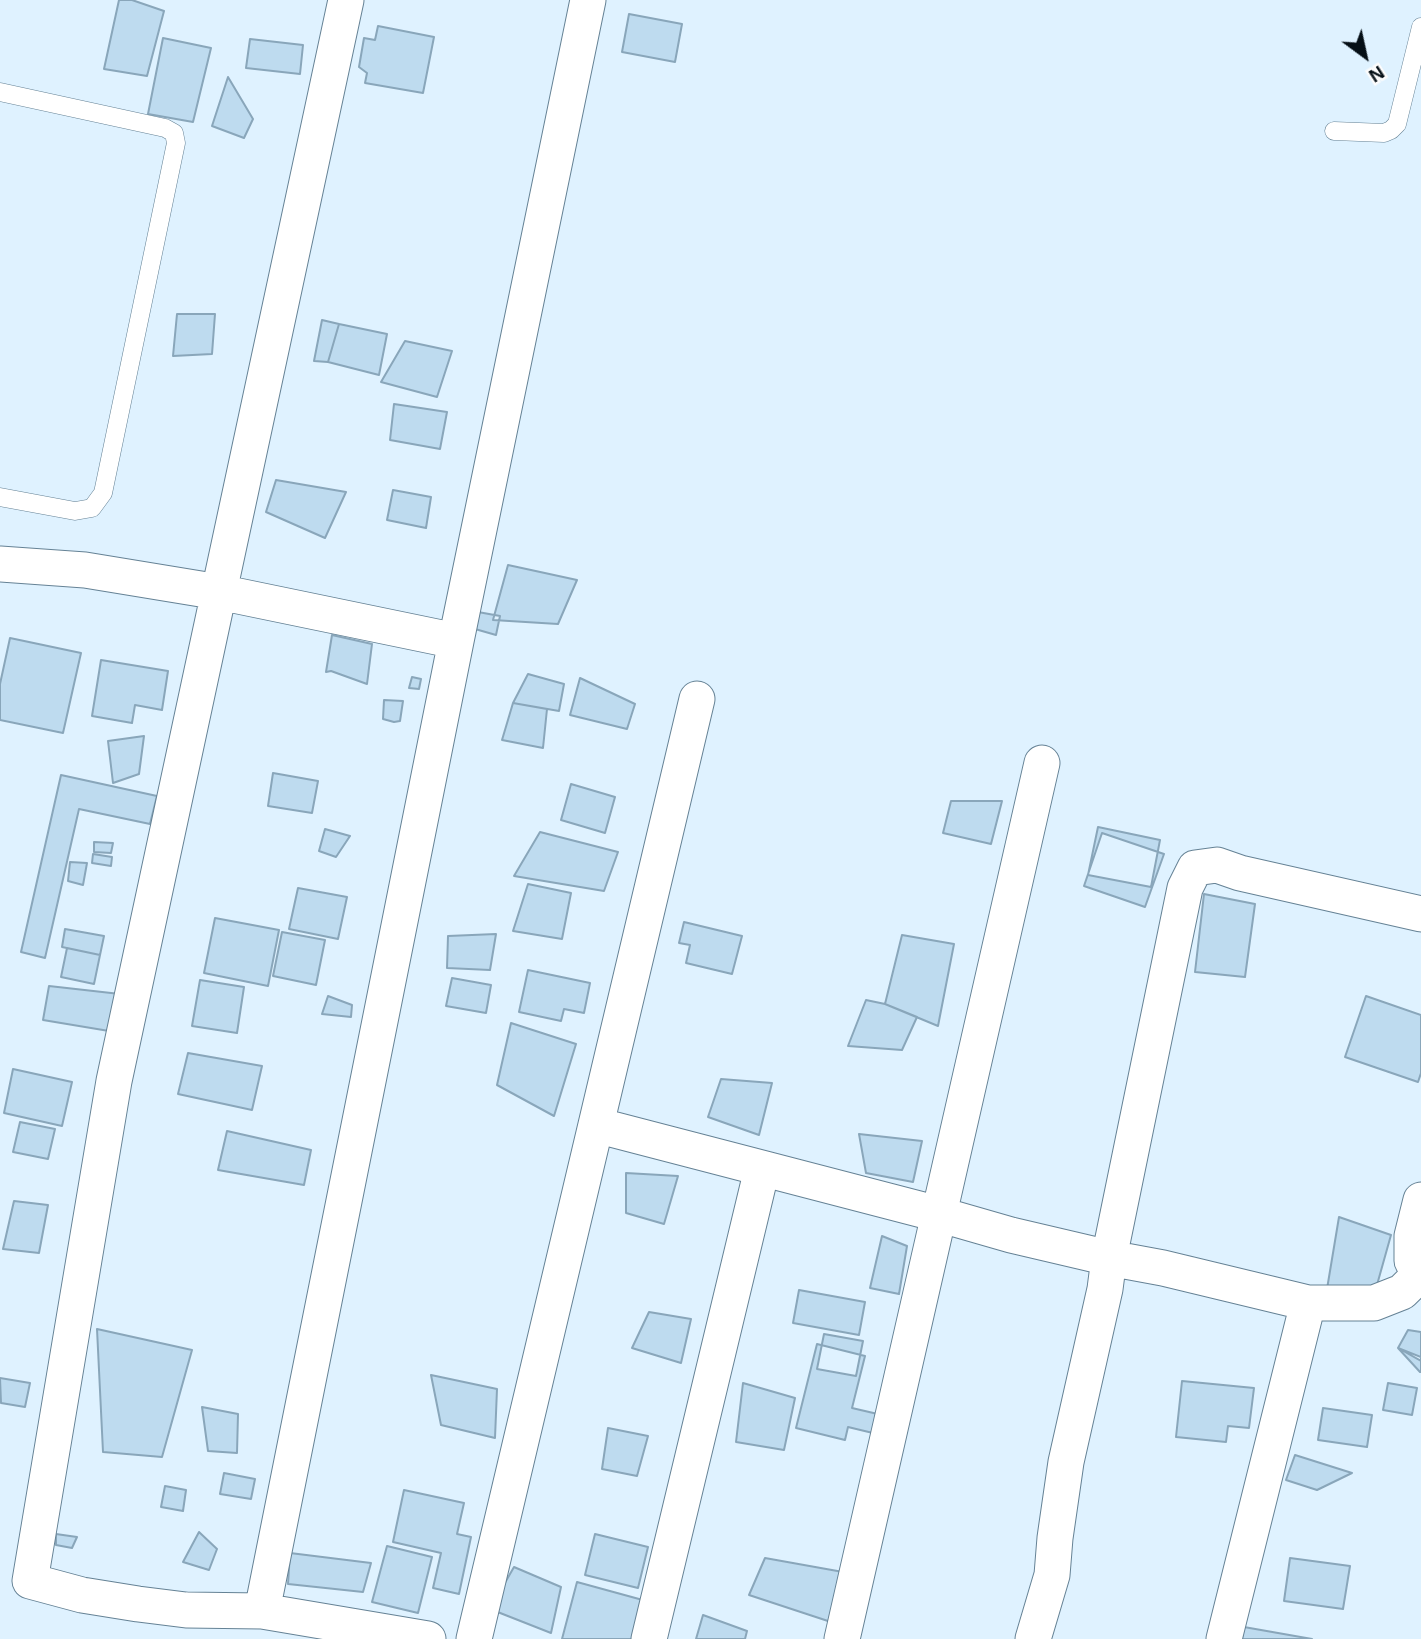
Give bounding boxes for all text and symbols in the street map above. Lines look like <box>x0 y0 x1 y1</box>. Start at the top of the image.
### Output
north arrow <box>1330 21 1400 91</box>
text: N <box>1365 61 1388 87</box>

